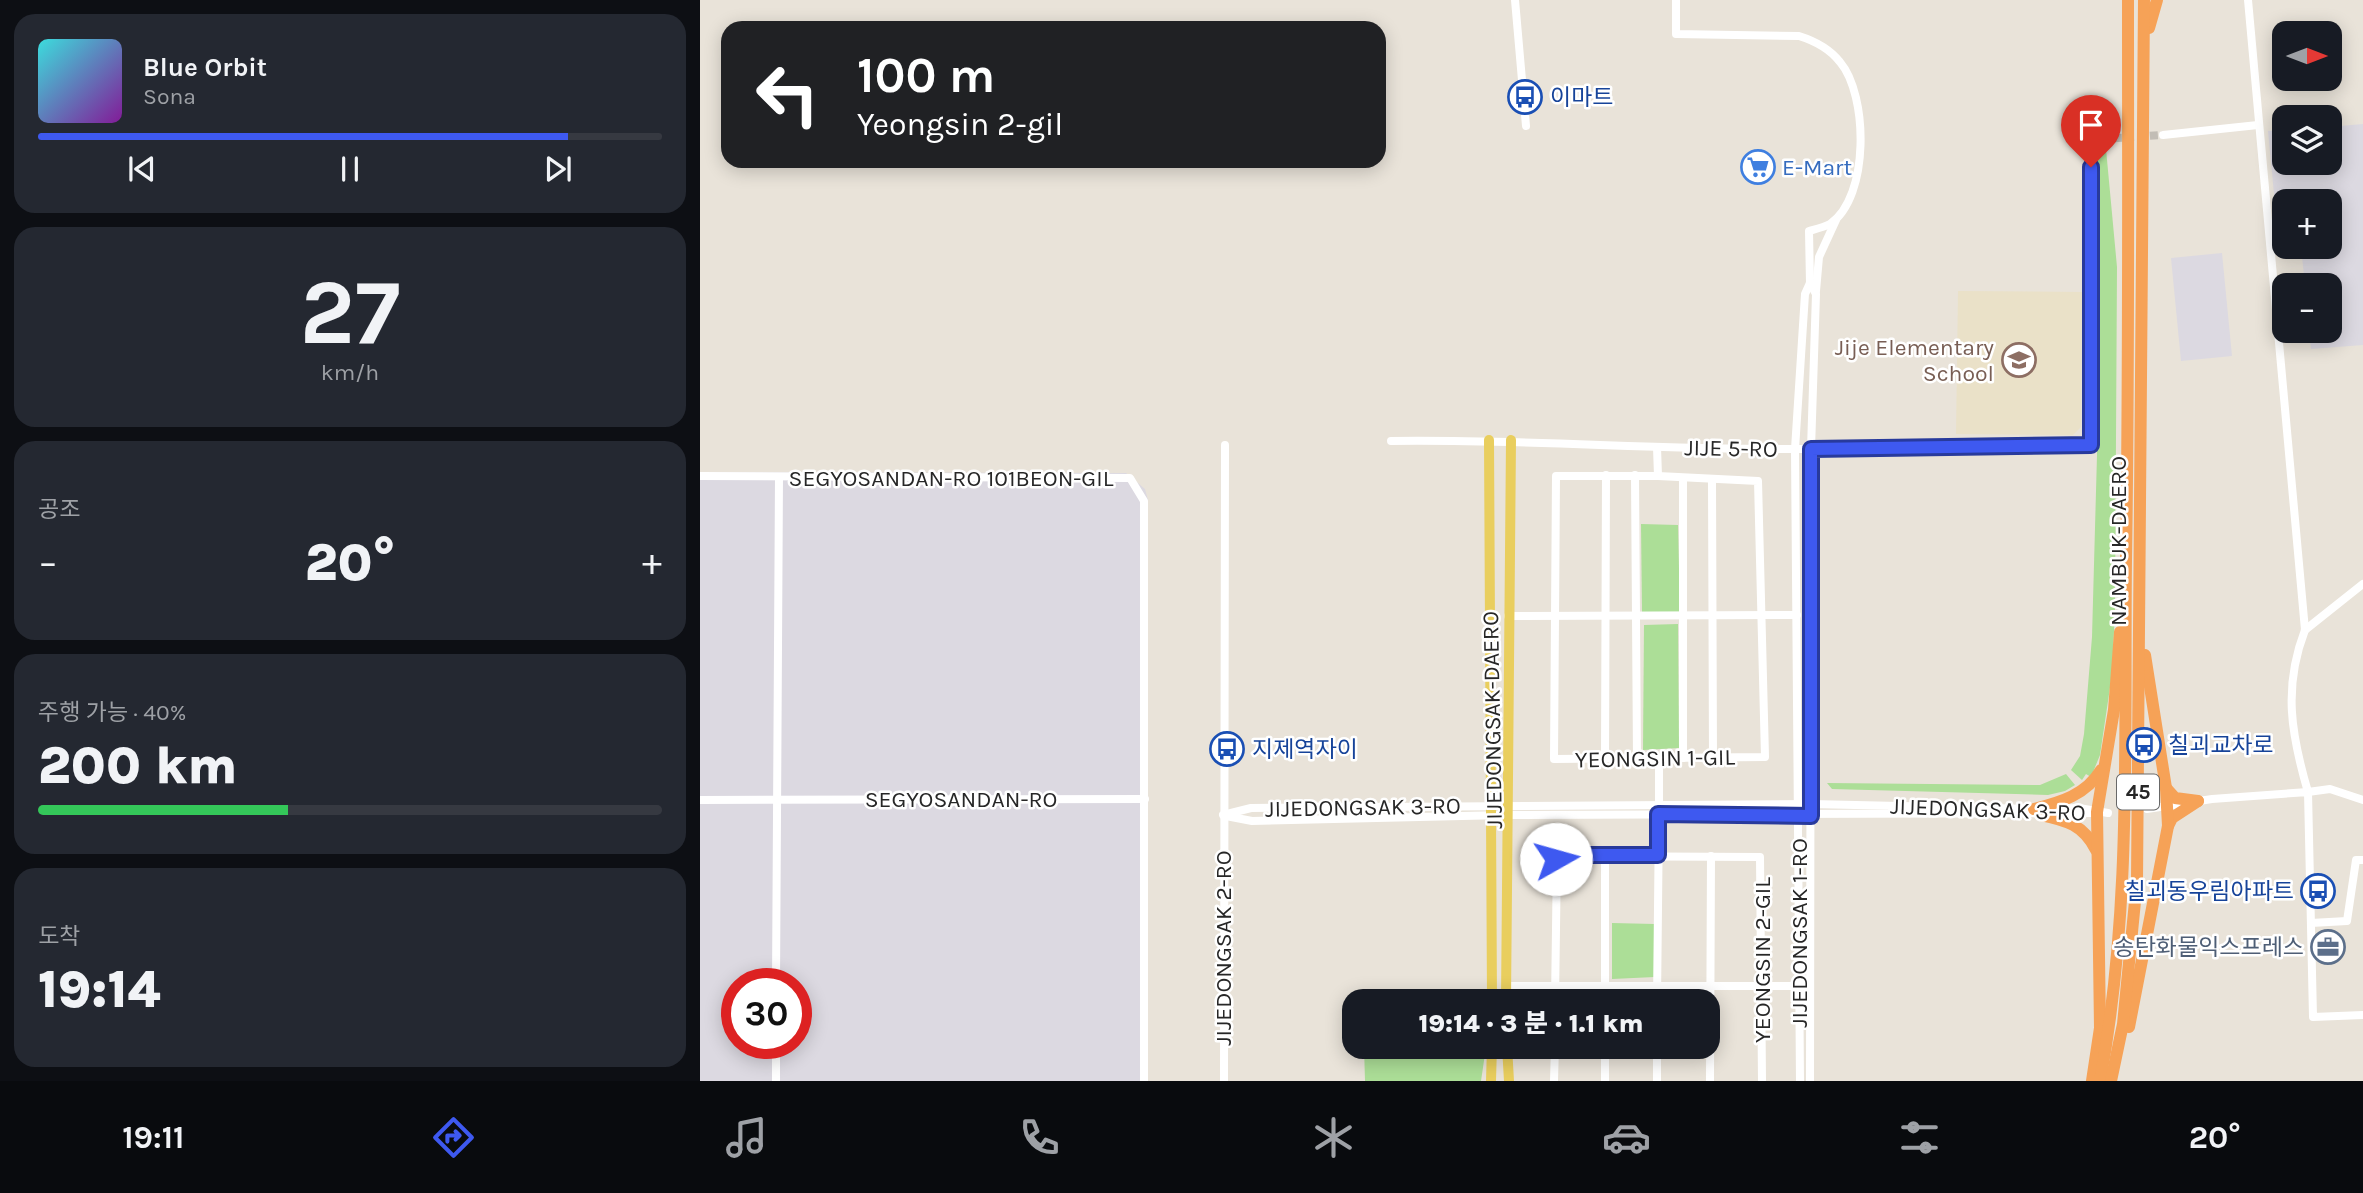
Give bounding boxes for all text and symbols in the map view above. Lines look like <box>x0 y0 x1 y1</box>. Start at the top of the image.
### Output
north arrow <box>2272 21 2342 91</box>
map controls <box>2272 21 2342 343</box>
text: 100 m <box>857 47 995 104</box>
icon: left <box>742 49 833 140</box>
text: Blue Orbit <box>143 52 267 83</box>
bus stop icon: 이마트 <box>1506 78 1544 116</box>
text: Sona <box>143 83 196 110</box>
place label: 이마트 <box>1550 84 1613 111</box>
pin <box>2061 95 2121 167</box>
button: layers <box>2272 105 2342 175</box>
text: Yeongsin 2-gil <box>857 106 1063 143</box>
icon: arrive <box>2072 106 2110 144</box>
supermarket icon: E-Mart <box>1739 148 1777 186</box>
icon: previous <box>123 150 161 188</box>
icon: pause <box>331 150 369 188</box>
icon: next <box>539 150 577 188</box>
place label: E-Mart <box>1782 154 1852 181</box>
button: + <box>2272 189 2342 259</box>
text: 27 <box>300 260 400 366</box>
button: − <box>2272 273 2342 343</box>
place label: Jije Elementary School <box>1835 334 1994 387</box>
school or university icon: Jije Elementary School <box>2000 341 2038 379</box>
text: km/h <box>321 359 379 386</box>
street label: JIJE 5-RO <box>1684 434 1778 463</box>
street label: NAMBUK-DAERO <box>2105 456 2132 626</box>
street label: SEGYOSANDAN-RO 101BEON-GIL <box>789 465 1114 492</box>
text: 공조 <box>38 496 80 523</box>
text: 20° <box>305 532 395 593</box>
text: − <box>38 540 58 585</box>
text: + <box>642 540 662 585</box>
street label: JIJEDONGSAK-DAERO <box>1477 611 1508 829</box>
text: 주행 가능 · 40% <box>38 699 186 726</box>
bus stop icon: 칠괴교차로 <box>2125 726 2163 764</box>
bus stop icon: 지제역자이 <box>1208 730 1246 768</box>
place label: 칠괴교차로 <box>2168 732 2274 759</box>
text: 200 km <box>38 735 237 796</box>
place label: 지제역자이 <box>1252 736 1358 763</box>
street label: YEONGSIN 1-GIL <box>1575 744 1736 773</box>
road number: 45 <box>2117 774 2159 810</box>
street label: SEGYOSANDAN-RO <box>865 786 1057 813</box>
street label: JIJEDONGSAK 3-RO <box>1265 792 1461 823</box>
street label: JIJEDONGSAK 3-RO <box>1890 793 2086 826</box>
position arrow <box>1519 822 1593 896</box>
street label: JIJEDONGSAK 1-RO <box>1786 838 1813 1028</box>
street label: JIJEDONGSAK 2-RO <box>1210 850 1237 1046</box>
bus stop icon: 칠괴동우림아파트 <box>2299 872 2337 910</box>
street label: YEONGSIN 2-GIL <box>1749 877 1776 1043</box>
place label: 칠괴동우림아파트 <box>2125 878 2294 905</box>
text: 도착 <box>38 923 80 950</box>
office icon: 송탄화물익스프레스 <box>2309 928 2347 966</box>
place label: 송탄화물익스프레스 <box>2114 934 2304 961</box>
text: 19:14 <box>38 959 160 1020</box>
speed limit sign: 30 <box>721 968 812 1059</box>
text: 19:14 · 3 분 · 1.1 km <box>1418 1008 1644 1039</box>
icon: directions <box>429 1113 478 1162</box>
icon: music <box>722 1113 771 1162</box>
icon: phone <box>1015 1113 1064 1162</box>
icon: climate <box>1309 1113 1358 1162</box>
icon: car <box>1602 1113 1651 1162</box>
icon: filters <box>1895 1113 1944 1162</box>
text: 19:11 <box>122 1119 185 1156</box>
text: 20° <box>2189 1119 2241 1156</box>

